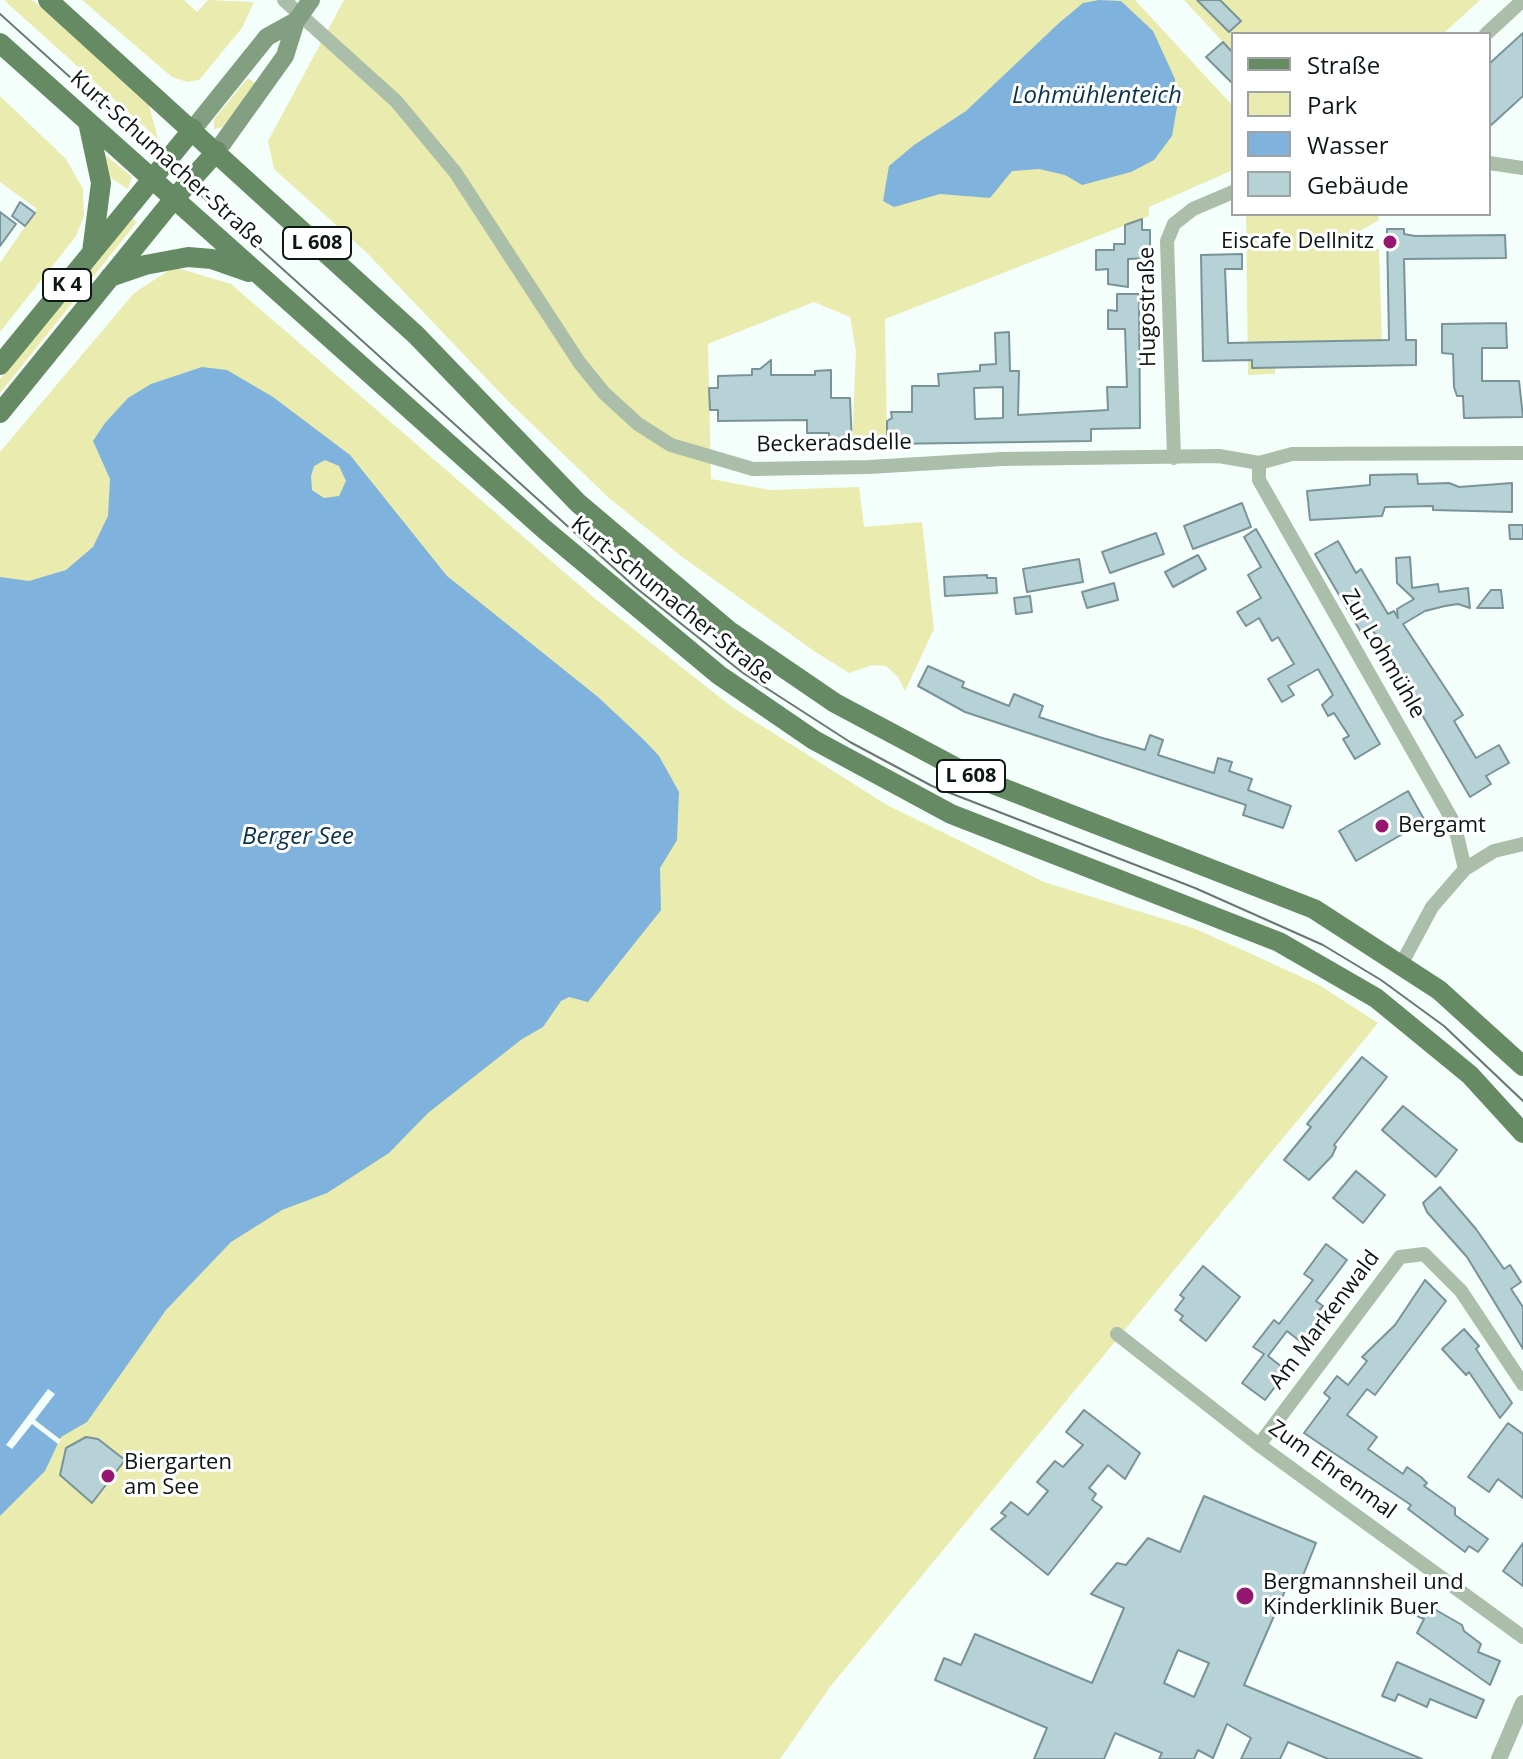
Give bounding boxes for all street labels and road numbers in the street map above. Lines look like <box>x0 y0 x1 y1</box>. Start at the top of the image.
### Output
street label: Kurt-Schumacher-Straße <box>64 66 270 254</box>
road number: L 608 <box>283 227 351 259</box>
street label: Hugostraße <box>1134 247 1162 367</box>
road number: K 4 <box>43 269 91 301</box>
street label: Beckeradsdelle <box>756 429 912 459</box>
street label: Kurt-Schumacher-Straße <box>566 511 778 691</box>
street label: Zur Lohmühle <box>1336 585 1430 723</box>
road number: L 608 <box>937 760 1005 792</box>
street label: Am Markenwald <box>1264 1245 1386 1395</box>
street label: Zum Ehrenmal <box>1263 1415 1401 1525</box>

